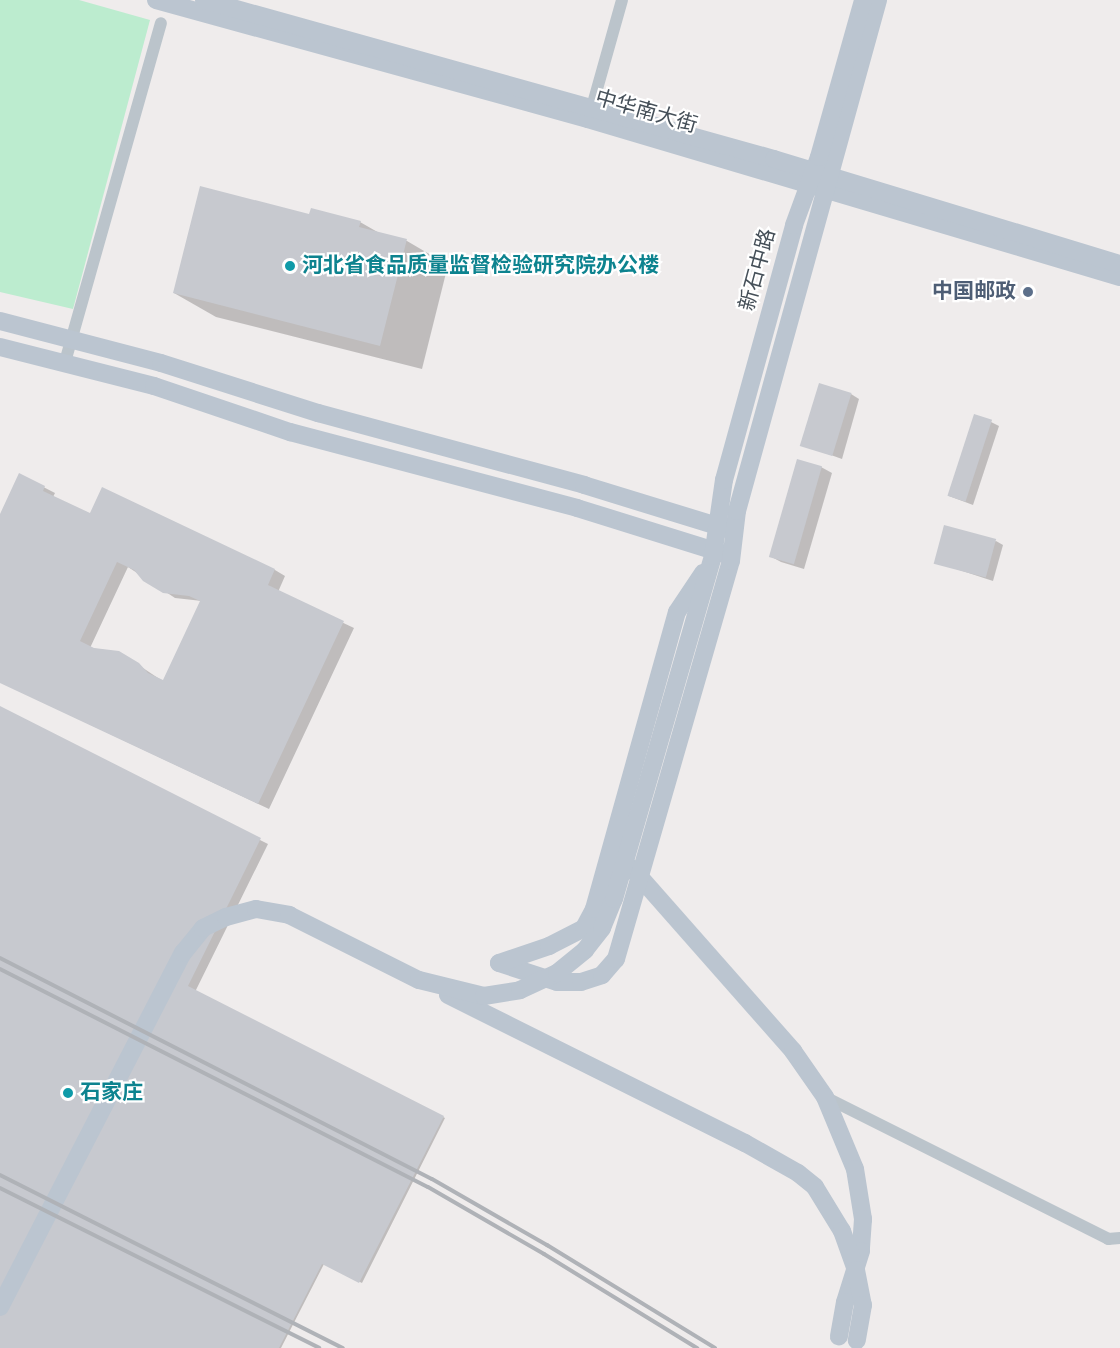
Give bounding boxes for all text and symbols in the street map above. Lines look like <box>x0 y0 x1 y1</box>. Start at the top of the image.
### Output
street label: 中华南大街 <box>592 85 700 139</box>
street label: 新石中路 <box>735 226 781 314</box>
place label: 河北省食品质量监督检验研究院办公楼 <box>302 253 659 279</box>
marker: 河北省食品质量监督检验研究院办公楼 <box>283 259 297 273</box>
place label: 中国邮政 <box>932 279 1016 305</box>
marker: 中国邮政 <box>1021 285 1035 299</box>
place label: 石家庄 <box>80 1080 143 1106</box>
marker: 石家庄 <box>61 1086 75 1100</box>

